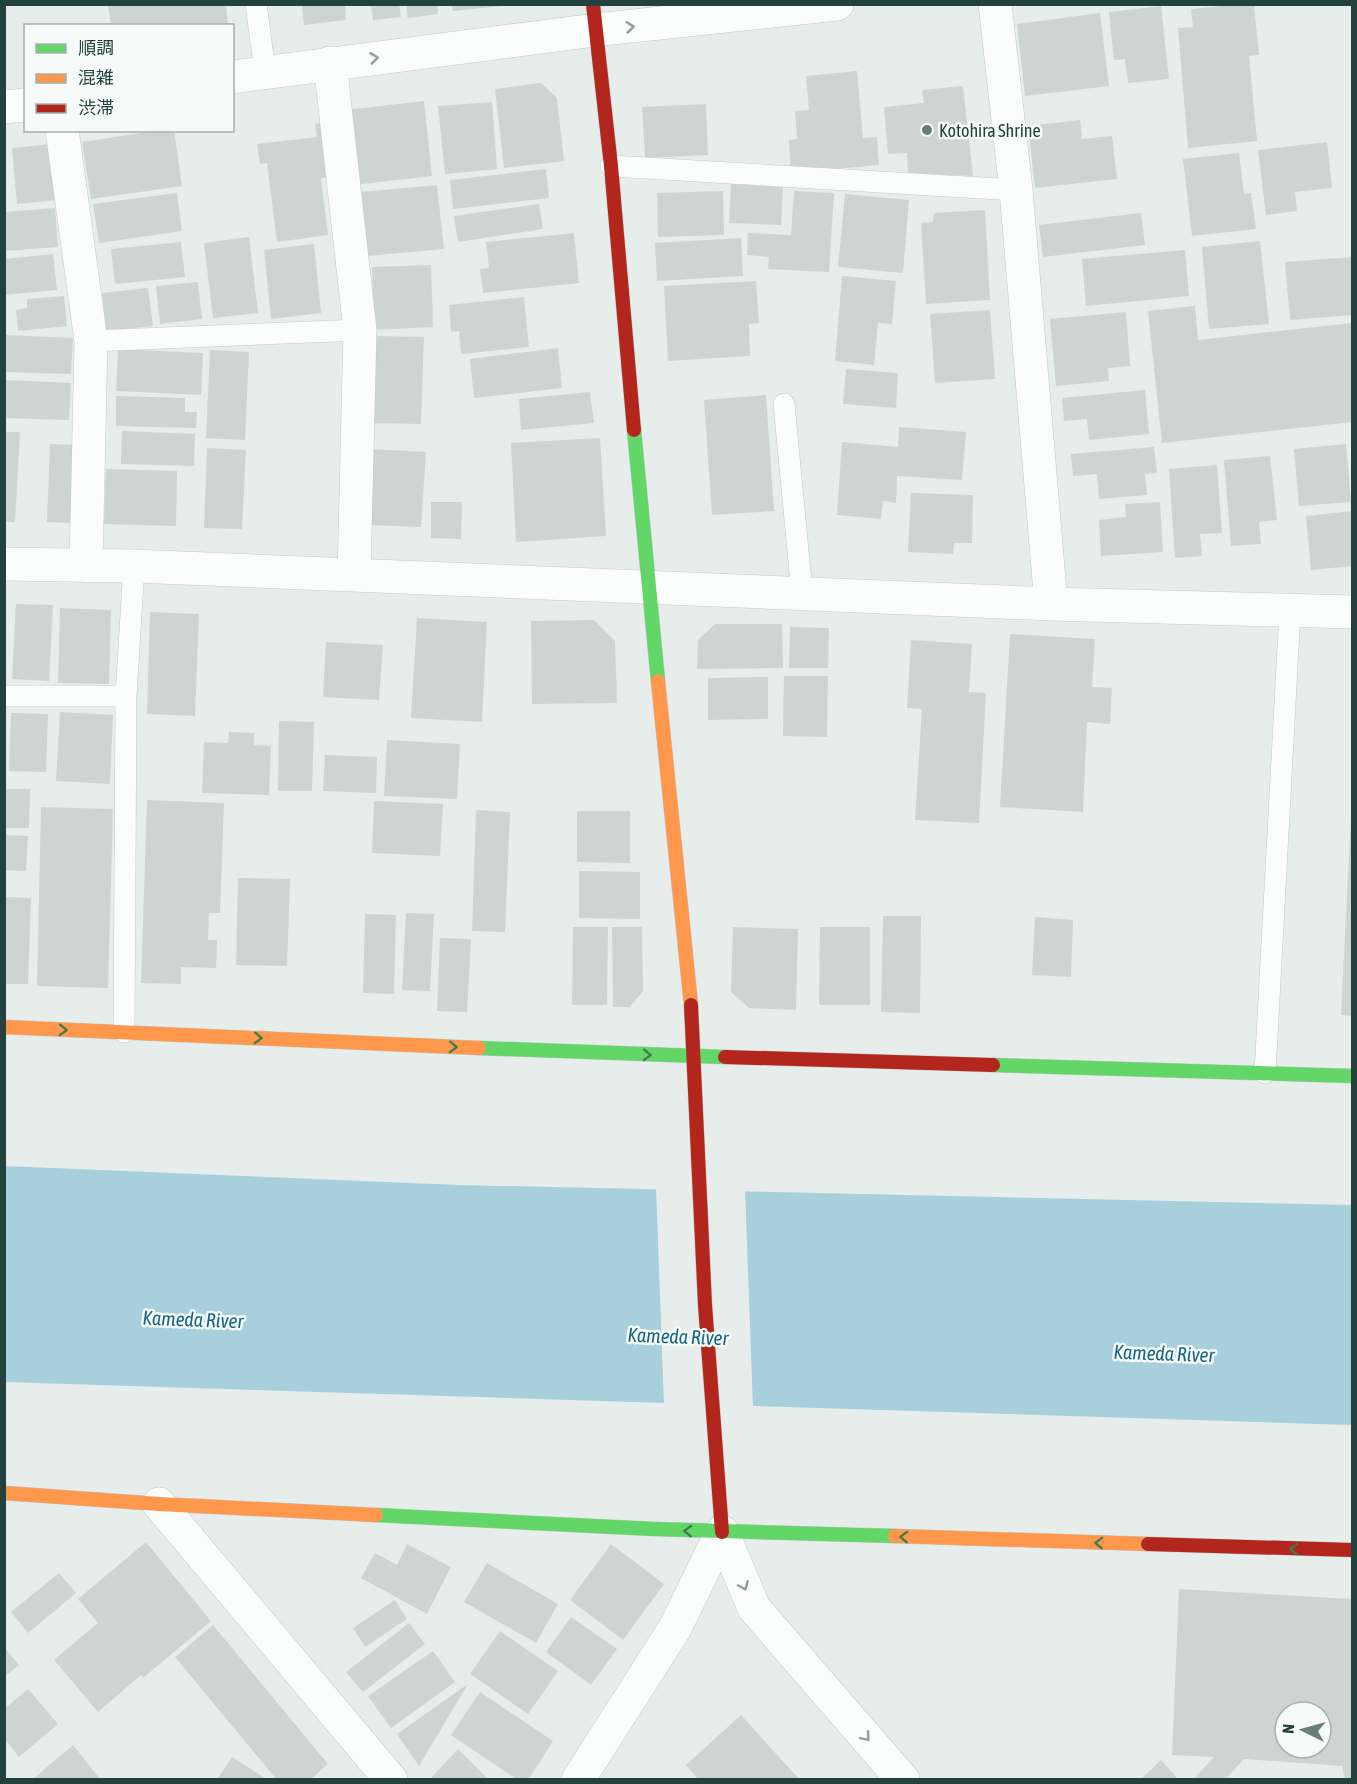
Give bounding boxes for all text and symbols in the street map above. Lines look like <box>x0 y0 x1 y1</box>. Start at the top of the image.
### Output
one-way arrow <box>625 21 634 34</box>
legend <box>24 24 234 132</box>
text: 順調 <box>78 37 114 58</box>
one-way arrow <box>369 52 378 64</box>
text: 混雑 <box>78 67 114 88</box>
text: 渋滞 <box>78 97 114 118</box>
place label: Kotohira Shrine <box>939 120 1041 141</box>
marker: Kotohira Shrine <box>920 123 934 137</box>
one-way arrow <box>58 1023 67 1036</box>
one-way arrow <box>253 1032 262 1045</box>
one-way arrow <box>448 1040 457 1053</box>
one-way arrow <box>643 1048 652 1061</box>
water label: Kameda River <box>142 1306 245 1332</box>
water label: Kameda River <box>627 1323 730 1349</box>
water label: Kameda River <box>1113 1340 1216 1366</box>
one-way arrow <box>684 1524 693 1537</box>
one-way arrow <box>900 1531 909 1544</box>
one-way arrow <box>1095 1537 1104 1549</box>
one-way arrow <box>1290 1542 1299 1555</box>
one-way arrow <box>737 1579 749 1590</box>
north arrow <box>1273 1700 1333 1760</box>
text: N <box>1279 1723 1297 1734</box>
one-way arrow <box>859 1730 870 1741</box>

